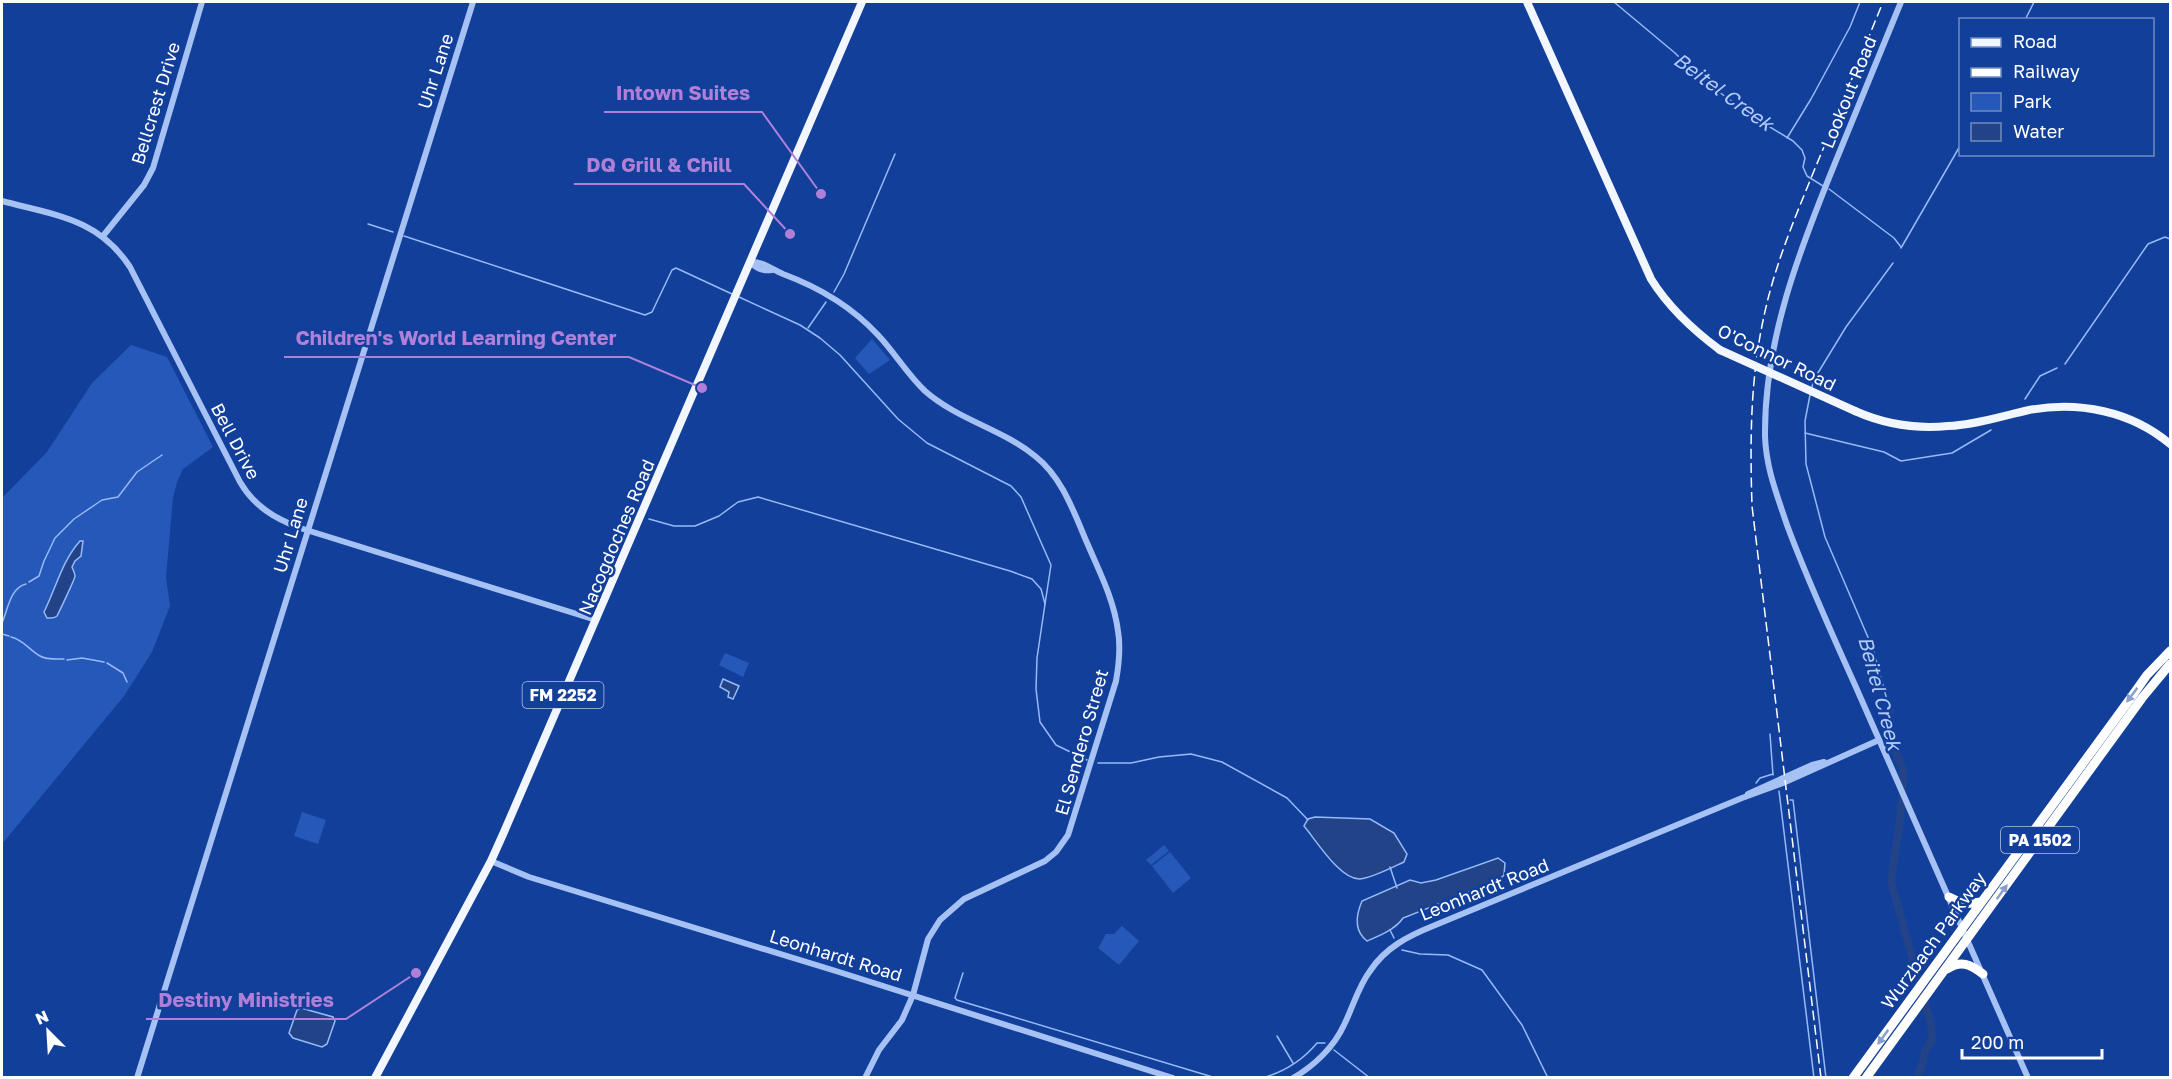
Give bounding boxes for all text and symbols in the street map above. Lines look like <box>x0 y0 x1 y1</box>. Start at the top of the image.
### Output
legend <box>1959 18 2154 156</box>
text: Road <box>2013 30 2057 52</box>
street label: Uhr Lane <box>413 31 457 111</box>
street label: Lookout Road <box>1816 33 1880 151</box>
street label: Bellcrest Drive <box>126 39 184 167</box>
water label: Beitel Creek <box>1670 47 1781 137</box>
text: Railway <box>2013 60 2080 82</box>
callout: Intown Suites <box>604 74 762 112</box>
text: Intown Suites <box>616 80 750 104</box>
text: Park <box>2013 90 2052 112</box>
text: Water <box>2013 120 2064 142</box>
callout: DQ Grill & Chill <box>574 146 744 184</box>
text: DQ Grill & Chill <box>586 152 732 176</box>
callout: Children's World Learning Center <box>284 319 629 357</box>
street label: O'Connor Road <box>1714 319 1840 395</box>
text: Children's World Learning Center <box>296 325 617 349</box>
street label: Bell Drive <box>207 399 265 483</box>
street label: Nacogdoches Road <box>573 456 659 618</box>
street label: Uhr Lane <box>268 495 312 575</box>
water label: Beitel Creek <box>1854 633 1908 755</box>
street label: El Sendero Street <box>1050 666 1112 818</box>
road number: FM 2252 <box>522 682 604 708</box>
one-way arrow <box>2127 688 2139 703</box>
road number: PA 1502 <box>2001 827 2079 853</box>
street label: Leonhardt Road <box>1416 853 1552 925</box>
street label: Wurzbach Parkway <box>1876 867 1990 1013</box>
one-way arrow <box>1996 884 2008 900</box>
street label: Leonhardt Road <box>767 924 905 986</box>
callout: Destiny Ministries <box>146 981 346 1019</box>
text: Destiny Ministries <box>158 987 334 1011</box>
north arrow <box>18 1001 78 1061</box>
text: N <box>32 1006 52 1029</box>
scale bar <box>1962 1022 2102 1060</box>
one-way arrow <box>1877 1028 1889 1044</box>
text: 200 m <box>1971 1031 2024 1053</box>

